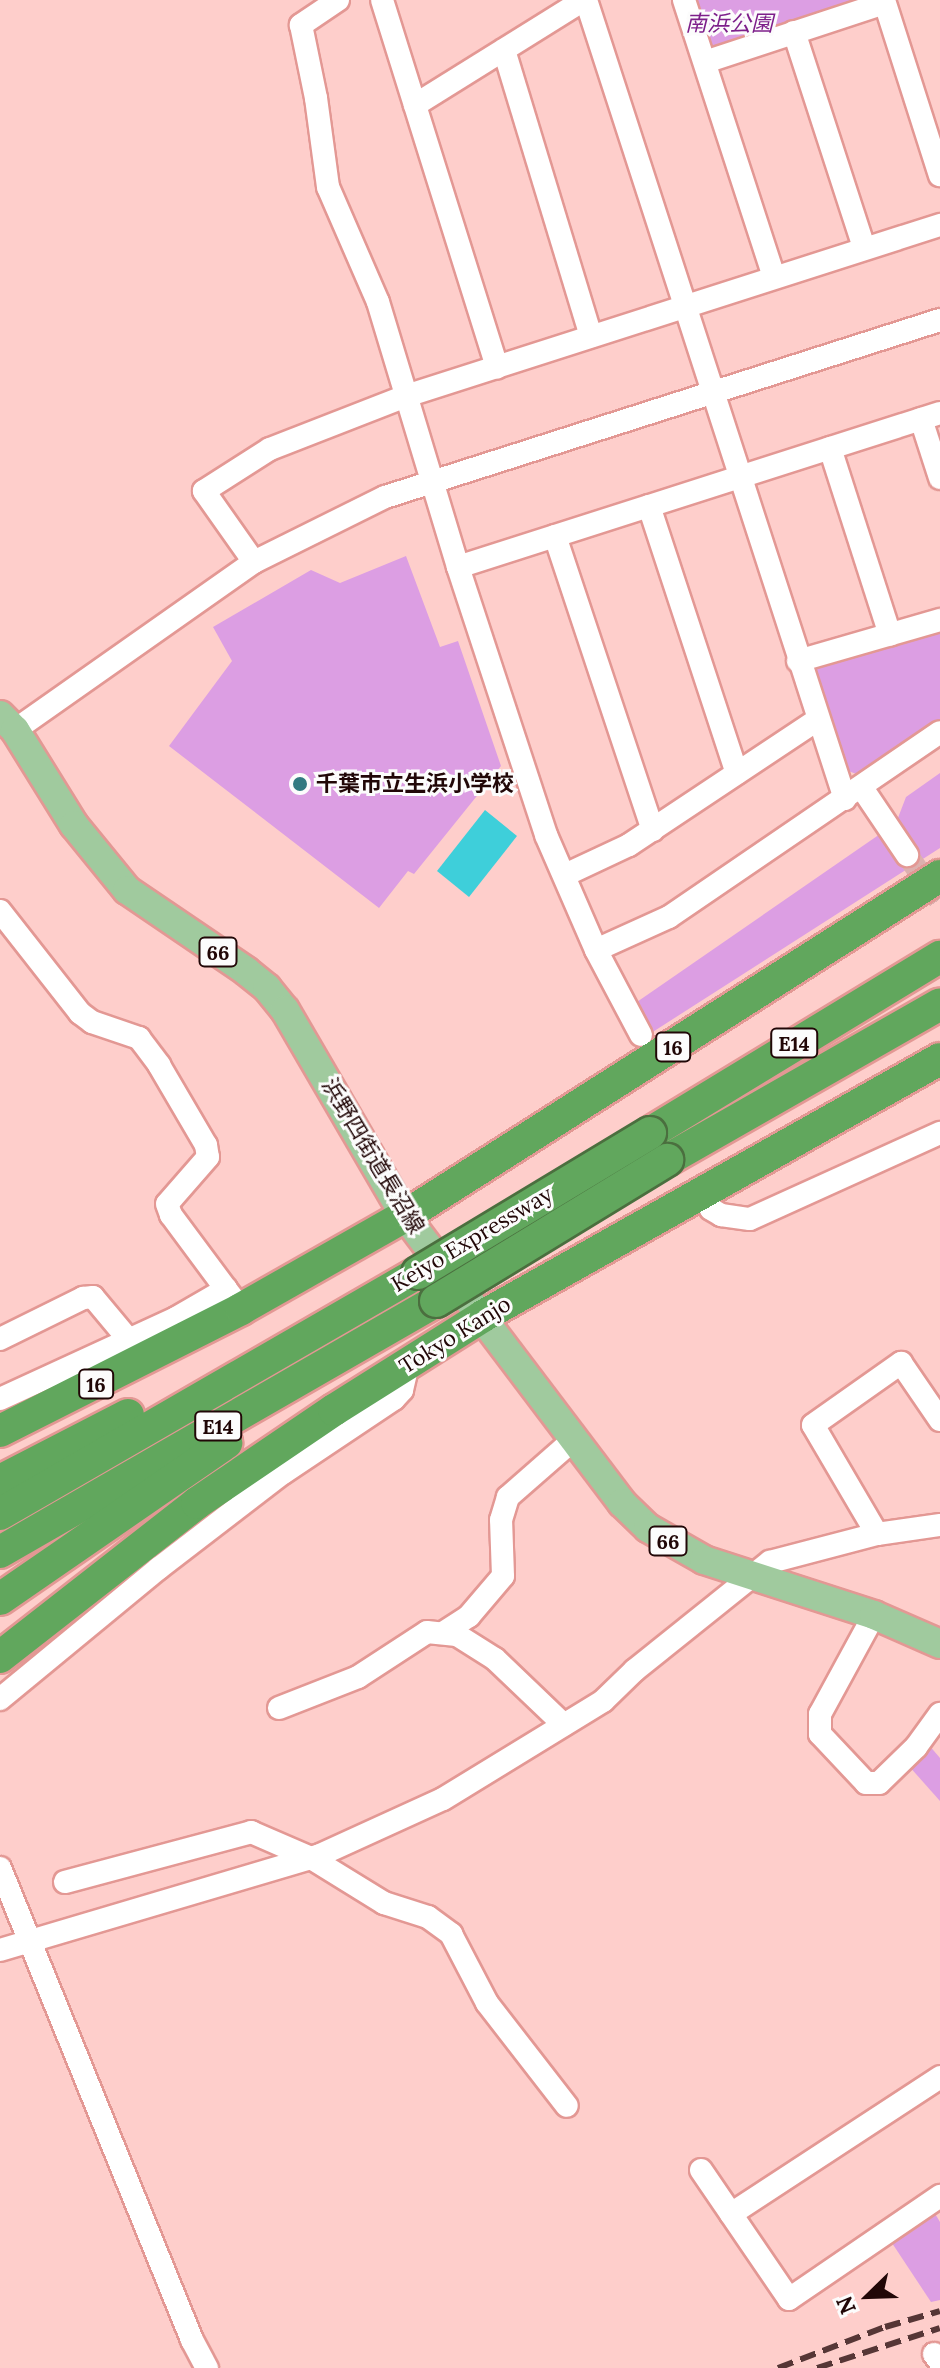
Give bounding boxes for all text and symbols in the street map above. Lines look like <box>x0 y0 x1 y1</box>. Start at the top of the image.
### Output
park label: 南浜公園 <box>685 11 773 37</box>
place label: 千葉市立生浜小学校 <box>316 771 514 797</box>
marker: 千葉市立生浜小学校 <box>291 775 309 793</box>
road number: 66 <box>198 936 238 968</box>
road number: E14 <box>770 1027 818 1059</box>
road number: 16 <box>655 1031 691 1063</box>
street label: 浜野四街道長沼線 <box>316 1074 430 1238</box>
street label: Keiyo Expressway <box>387 1181 557 1297</box>
street label: Tokyo Kanjo <box>395 1290 515 1380</box>
road number: 16 <box>78 1368 114 1400</box>
road number: E14 <box>194 1410 242 1442</box>
road number: 66 <box>648 1525 688 1557</box>
north arrow <box>828 2256 908 2336</box>
text: N <box>830 2292 862 2319</box>

